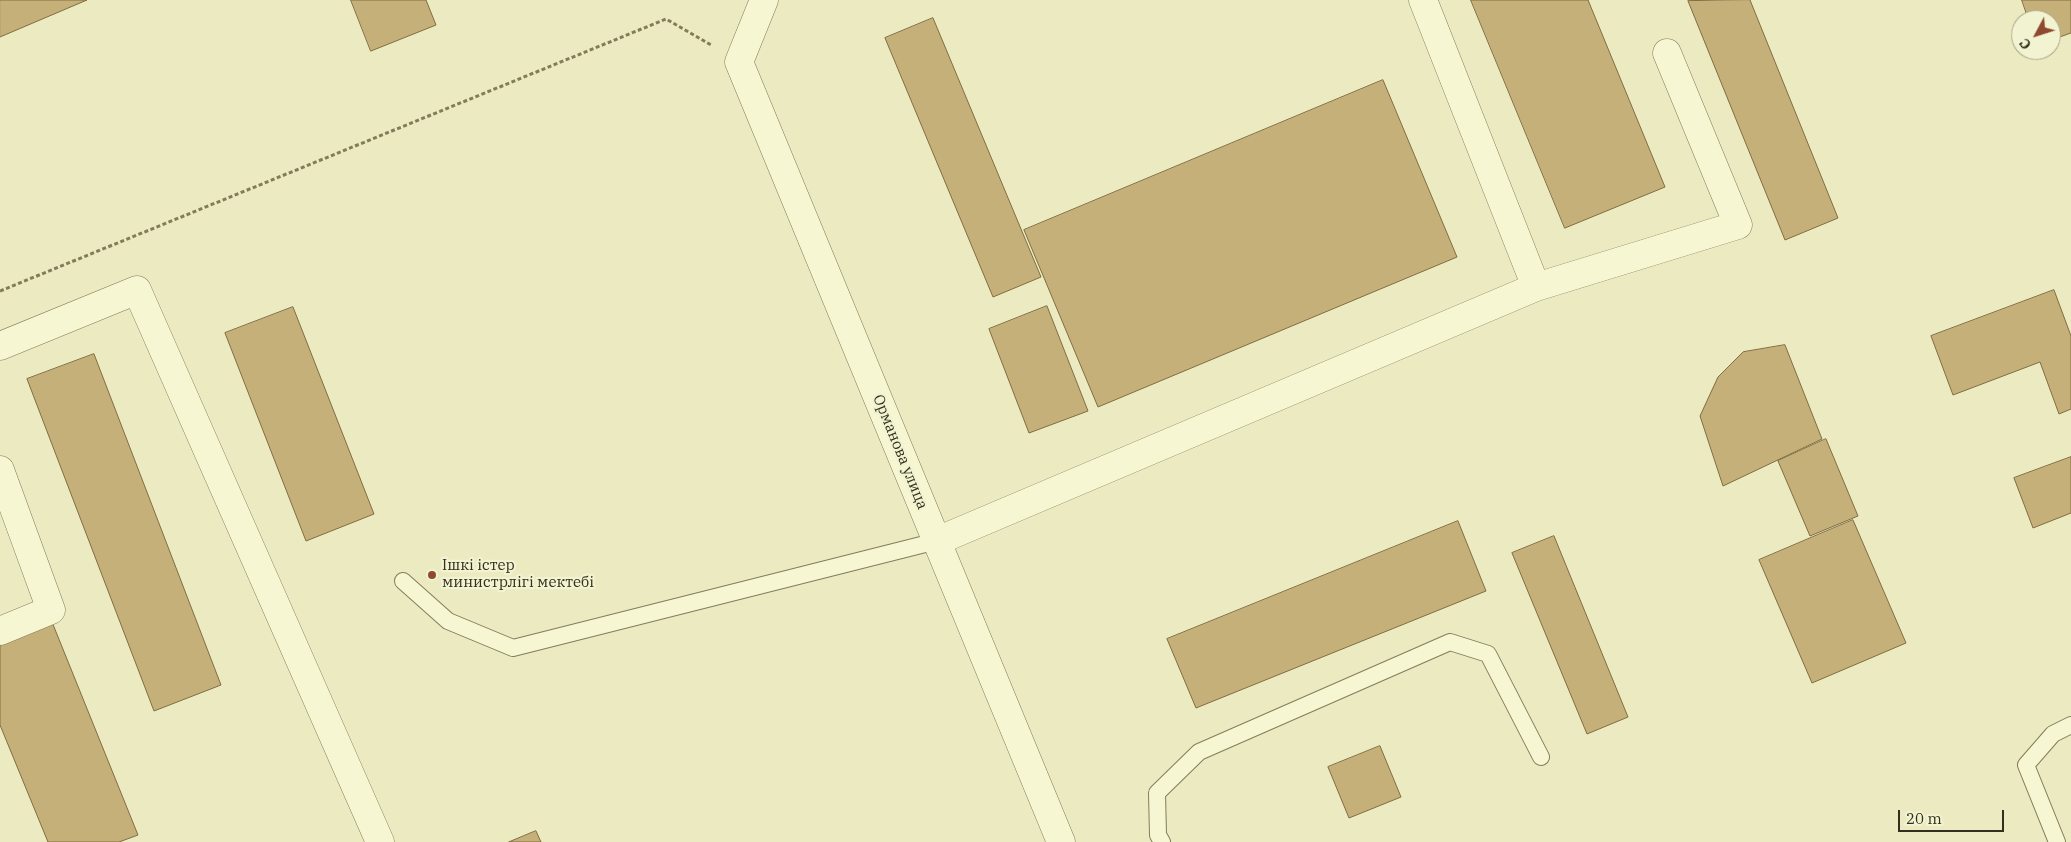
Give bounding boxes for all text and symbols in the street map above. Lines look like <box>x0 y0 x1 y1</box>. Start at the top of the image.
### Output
north arrow <box>2011 10 2061 60</box>
text: С <box>2015 35 2035 53</box>
street label: Орманова улица <box>869 392 931 512</box>
place label: Ішкі істер министрлігі мектебі <box>442 557 594 592</box>
marker: Ішкі істер министрлігі мектебі <box>426 569 438 581</box>
scale bar <box>1901 800 2007 832</box>
text: 20 m <box>1906 809 1942 828</box>

